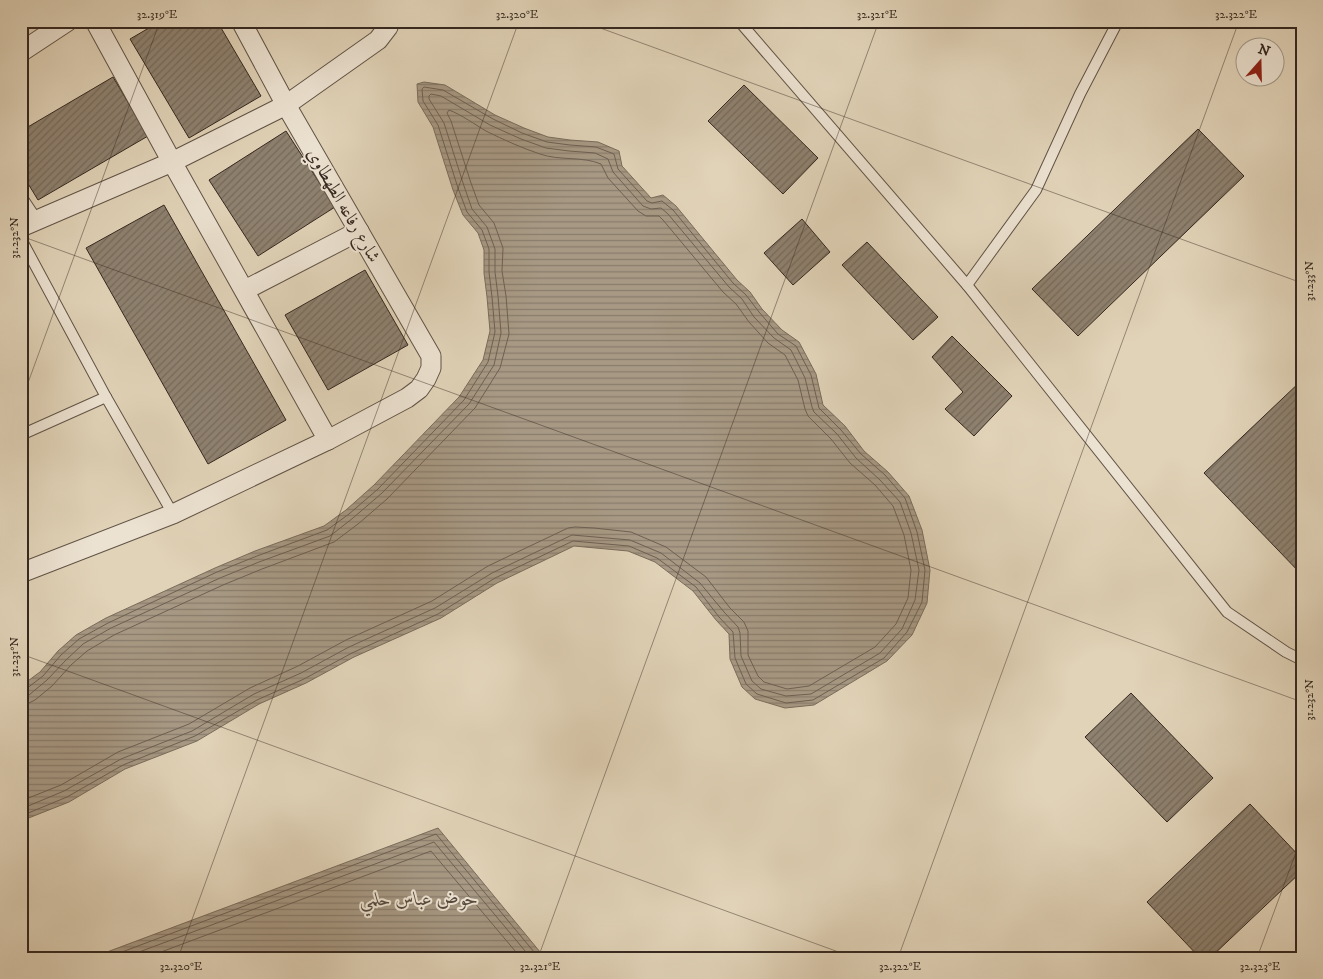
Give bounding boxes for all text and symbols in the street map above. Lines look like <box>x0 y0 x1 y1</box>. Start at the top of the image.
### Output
text: 32.319°E <box>137 7 178 22</box>
text: 32.320°E <box>496 7 539 22</box>
text: 32.321°E <box>857 7 898 22</box>
text: 32.322°E <box>1215 7 1257 22</box>
north arrow <box>1236 38 1286 88</box>
text: N <box>1256 40 1273 61</box>
street label: شارع رفاعه الطهطاوي <box>299 144 385 268</box>
text: 31.232°N <box>7 217 22 259</box>
text: 31.233°N <box>1302 261 1317 301</box>
text: 31.231°N <box>7 637 22 677</box>
text: 31.232°N <box>1302 679 1317 721</box>
water label: حوض عباس حلمي <box>360 888 478 917</box>
text: 32.320°E <box>160 959 203 974</box>
text: 32.321°E <box>520 959 561 974</box>
text: 32.322°E <box>879 959 921 974</box>
text: 32.323°E <box>1240 959 1281 974</box>

